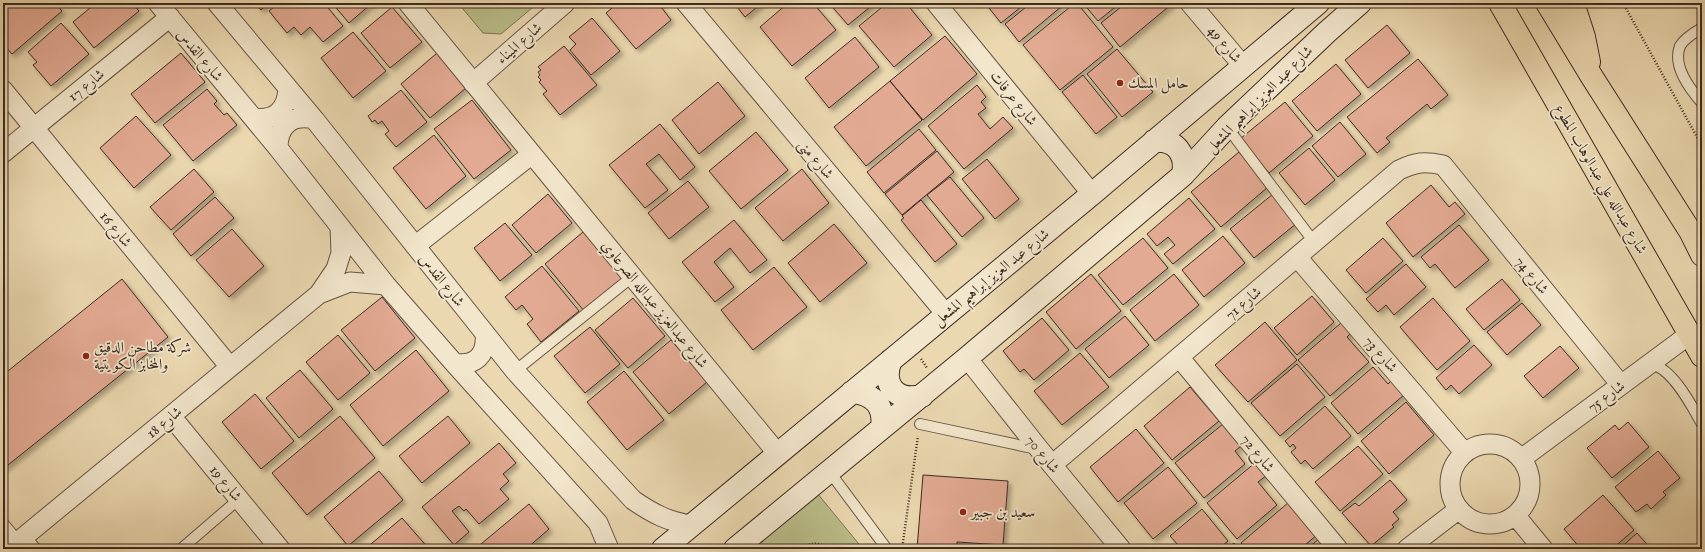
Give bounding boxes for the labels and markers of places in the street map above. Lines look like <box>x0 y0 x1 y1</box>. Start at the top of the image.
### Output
place label: حامل المسك <box>1128 74 1189 94</box>
marker: حامل المسك <box>1115 78 1125 88</box>
place label: شركة مطاحن الدقيق والمخابز الكويتية <box>94 338 191 374</box>
marker: شركة مطاحن الدقيق والمخابز الكويتية <box>81 351 91 361</box>
place label: سعيد بن جبير <box>969 503 1035 522</box>
marker: سعيد بن جبير <box>958 507 968 517</box>

